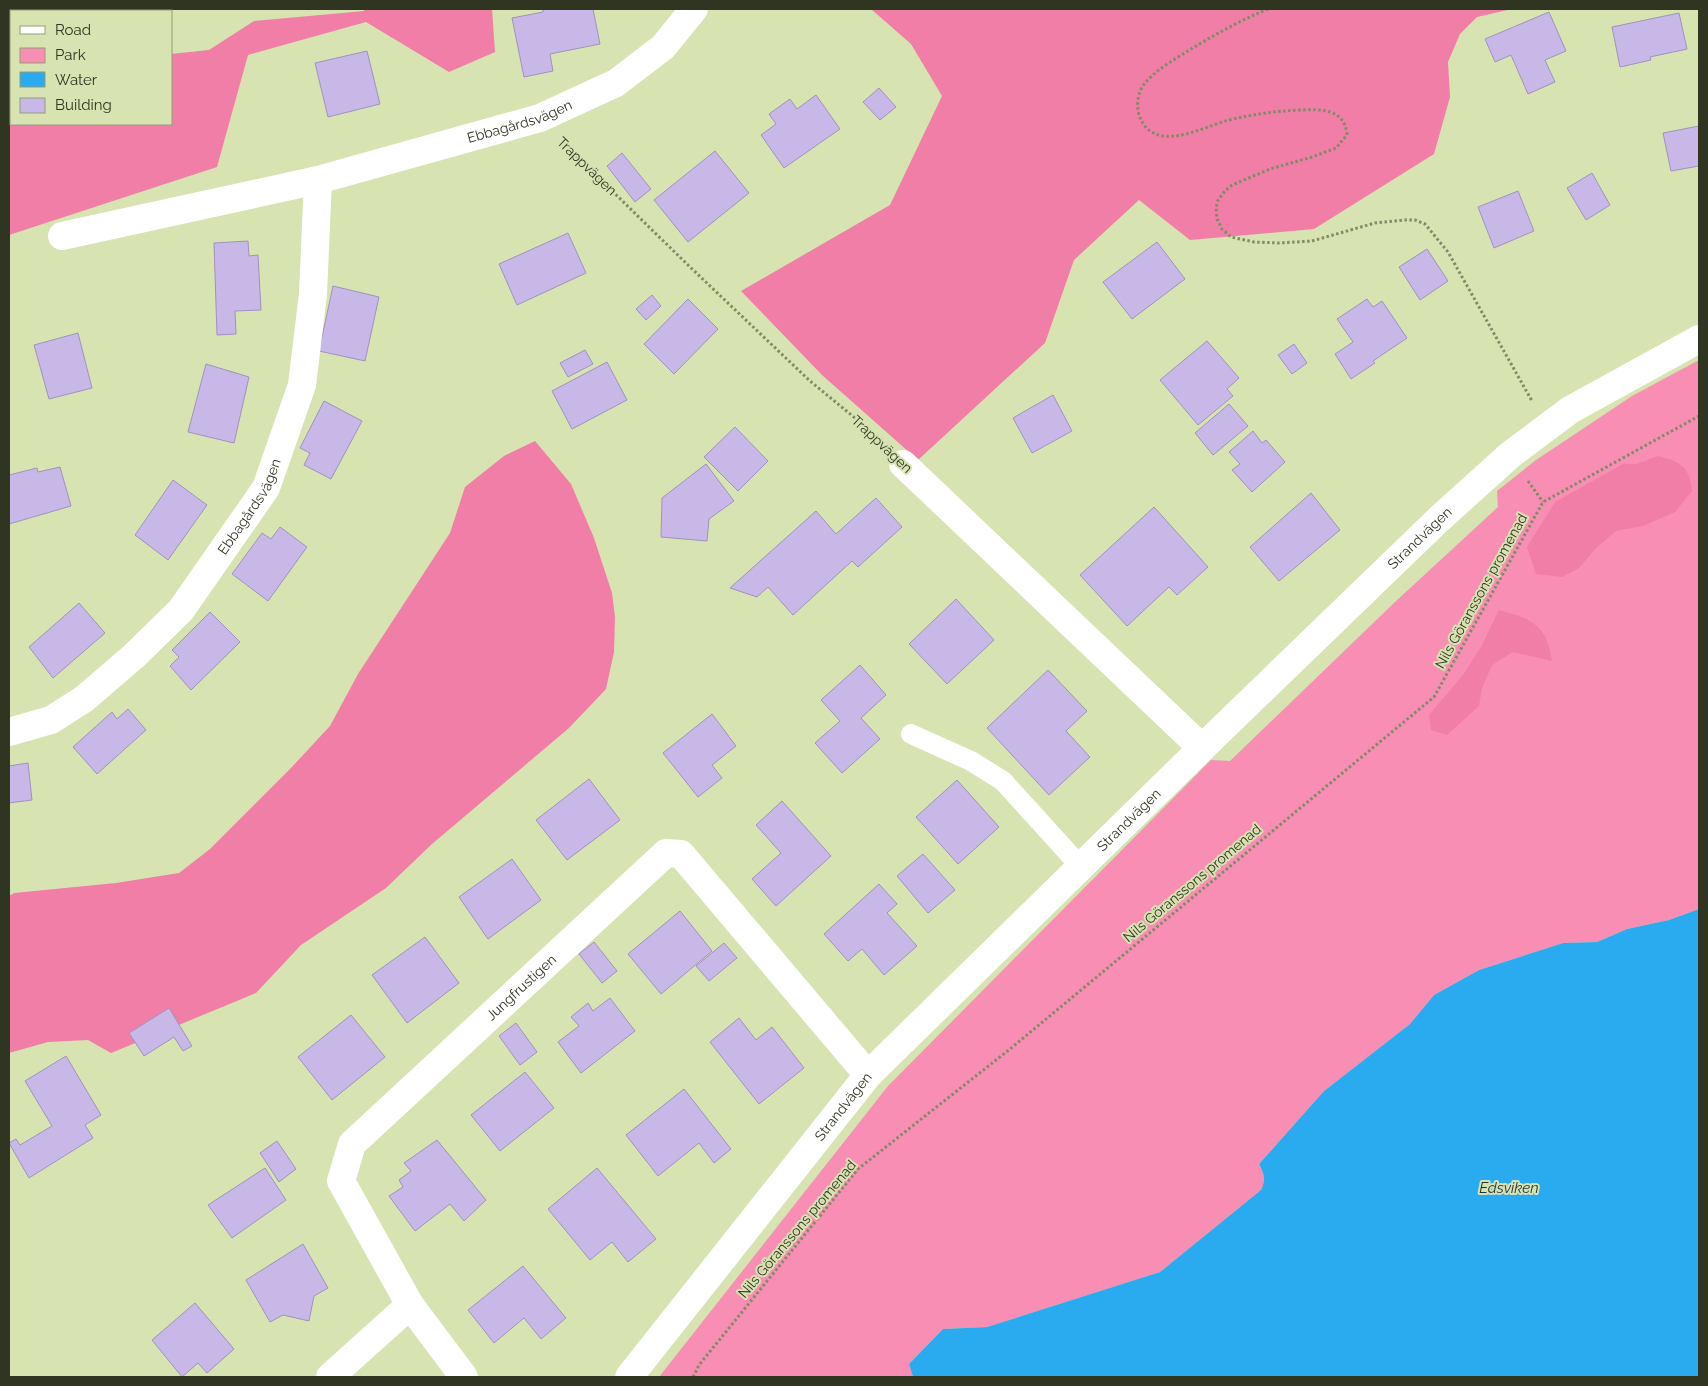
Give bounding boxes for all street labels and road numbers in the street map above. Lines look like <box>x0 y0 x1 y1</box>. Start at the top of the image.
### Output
street label: Ebbagårdsvägen <box>465 96 575 146</box>
street label: Trappvägen <box>554 134 620 198</box>
street label: Trappvägen <box>848 412 916 476</box>
street label: Ebbagårdsvägen <box>214 456 284 557</box>
street label: Strandvägen <box>1384 504 1455 572</box>
street label: Nils Göranssons promenad <box>1432 511 1530 671</box>
street label: Strandvägen <box>1094 785 1164 854</box>
street label: Nils Göranssons promenad <box>1120 821 1264 945</box>
street label: Jungfrustigen <box>483 951 559 1024</box>
street label: Strandvägen <box>811 1069 875 1144</box>
street label: Nils Göranssons promenad <box>735 1157 859 1301</box>

